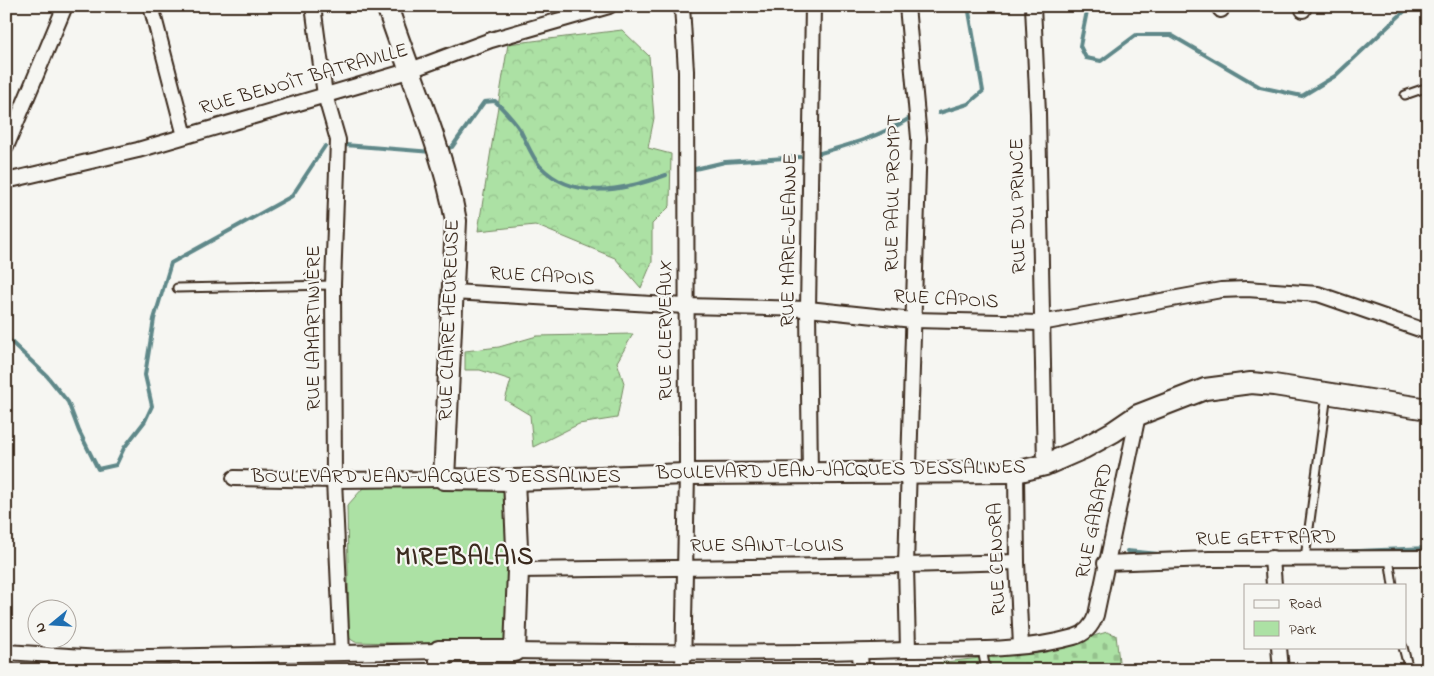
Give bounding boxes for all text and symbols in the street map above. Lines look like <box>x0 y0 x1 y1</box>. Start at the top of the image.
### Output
street label: RUE BENOÎT BATRAVILLE <box>196 36 412 124</box>
street label: RUE PAUL PROMPT <box>878 114 910 272</box>
street label: RUE DU PRINCE <box>1003 138 1035 274</box>
street label: RUE MARIE-JEANNE <box>774 153 806 327</box>
street label: RUE CLAIRE HEUREUSE <box>432 219 468 421</box>
street label: RUE LAMARTINIÈRE <box>300 245 329 411</box>
street label: RUE CLERVEAUX <box>652 259 681 400</box>
street label: RUE CAPOIS <box>489 260 595 294</box>
street label: RUE CAPOIS <box>893 283 999 317</box>
street label: BOULEVARD JEAN-JACQUES DESSALINES <box>655 453 1026 489</box>
street label: RUE GABARD <box>1069 461 1121 581</box>
street label: BOULEVARD JEAN-JACQUES DESSALINES <box>250 463 621 492</box>
street label: RUE CENORA <box>982 502 1014 616</box>
street label: RUE GEFFRARD <box>1195 523 1337 555</box>
street label: RUE SAINT-LOUIS <box>690 532 844 561</box>
district label: MIREBALAIS <box>396 540 534 576</box>
legend <box>1244 584 1406 648</box>
text: Road <box>1289 593 1322 615</box>
north arrow <box>28 598 78 648</box>
text: Park <box>1289 619 1317 641</box>
text: N <box>30 620 53 635</box>

